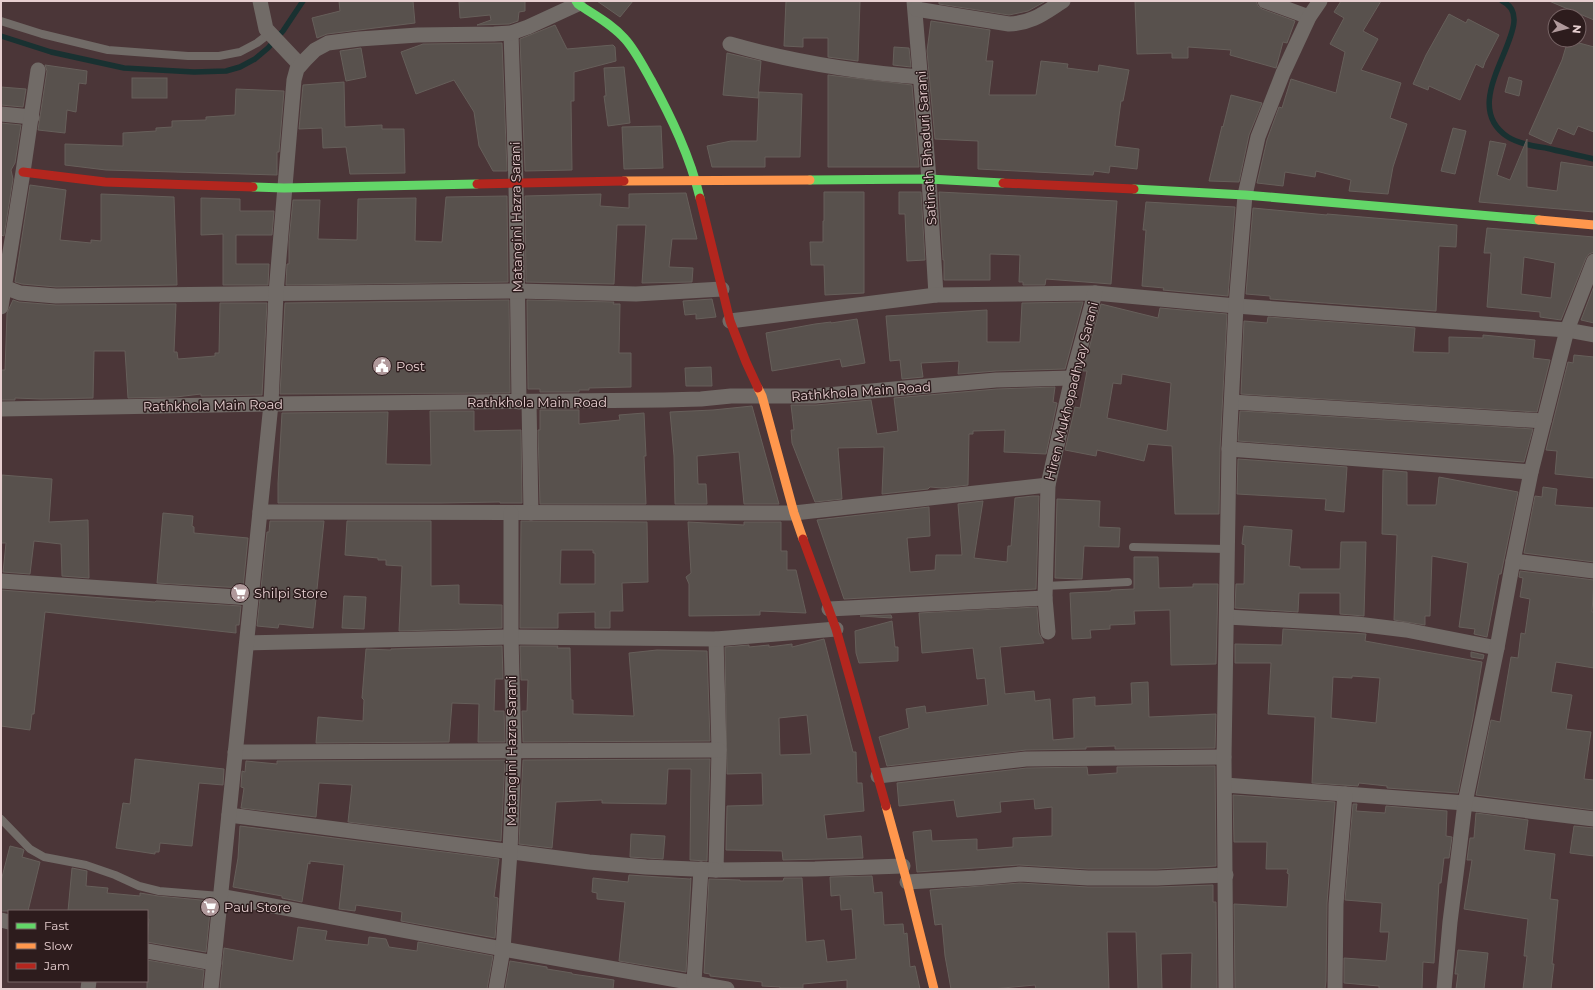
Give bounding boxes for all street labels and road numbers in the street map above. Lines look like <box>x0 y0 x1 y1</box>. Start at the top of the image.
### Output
street label: Satinath Bhaduri Sarani <box>913 70 939 226</box>
street label: Matangini Hazra Sarani <box>507 142 525 292</box>
street label: Hiren Mukhopadhyay Sarani <box>1041 300 1101 482</box>
street label: Rathkhola Main Road <box>791 378 931 404</box>
street label: Rathkhola Main Road <box>467 394 607 410</box>
street label: Rathkhola Main Road <box>143 396 283 414</box>
street label: Matangini Hazra Sarani <box>503 676 519 826</box>

